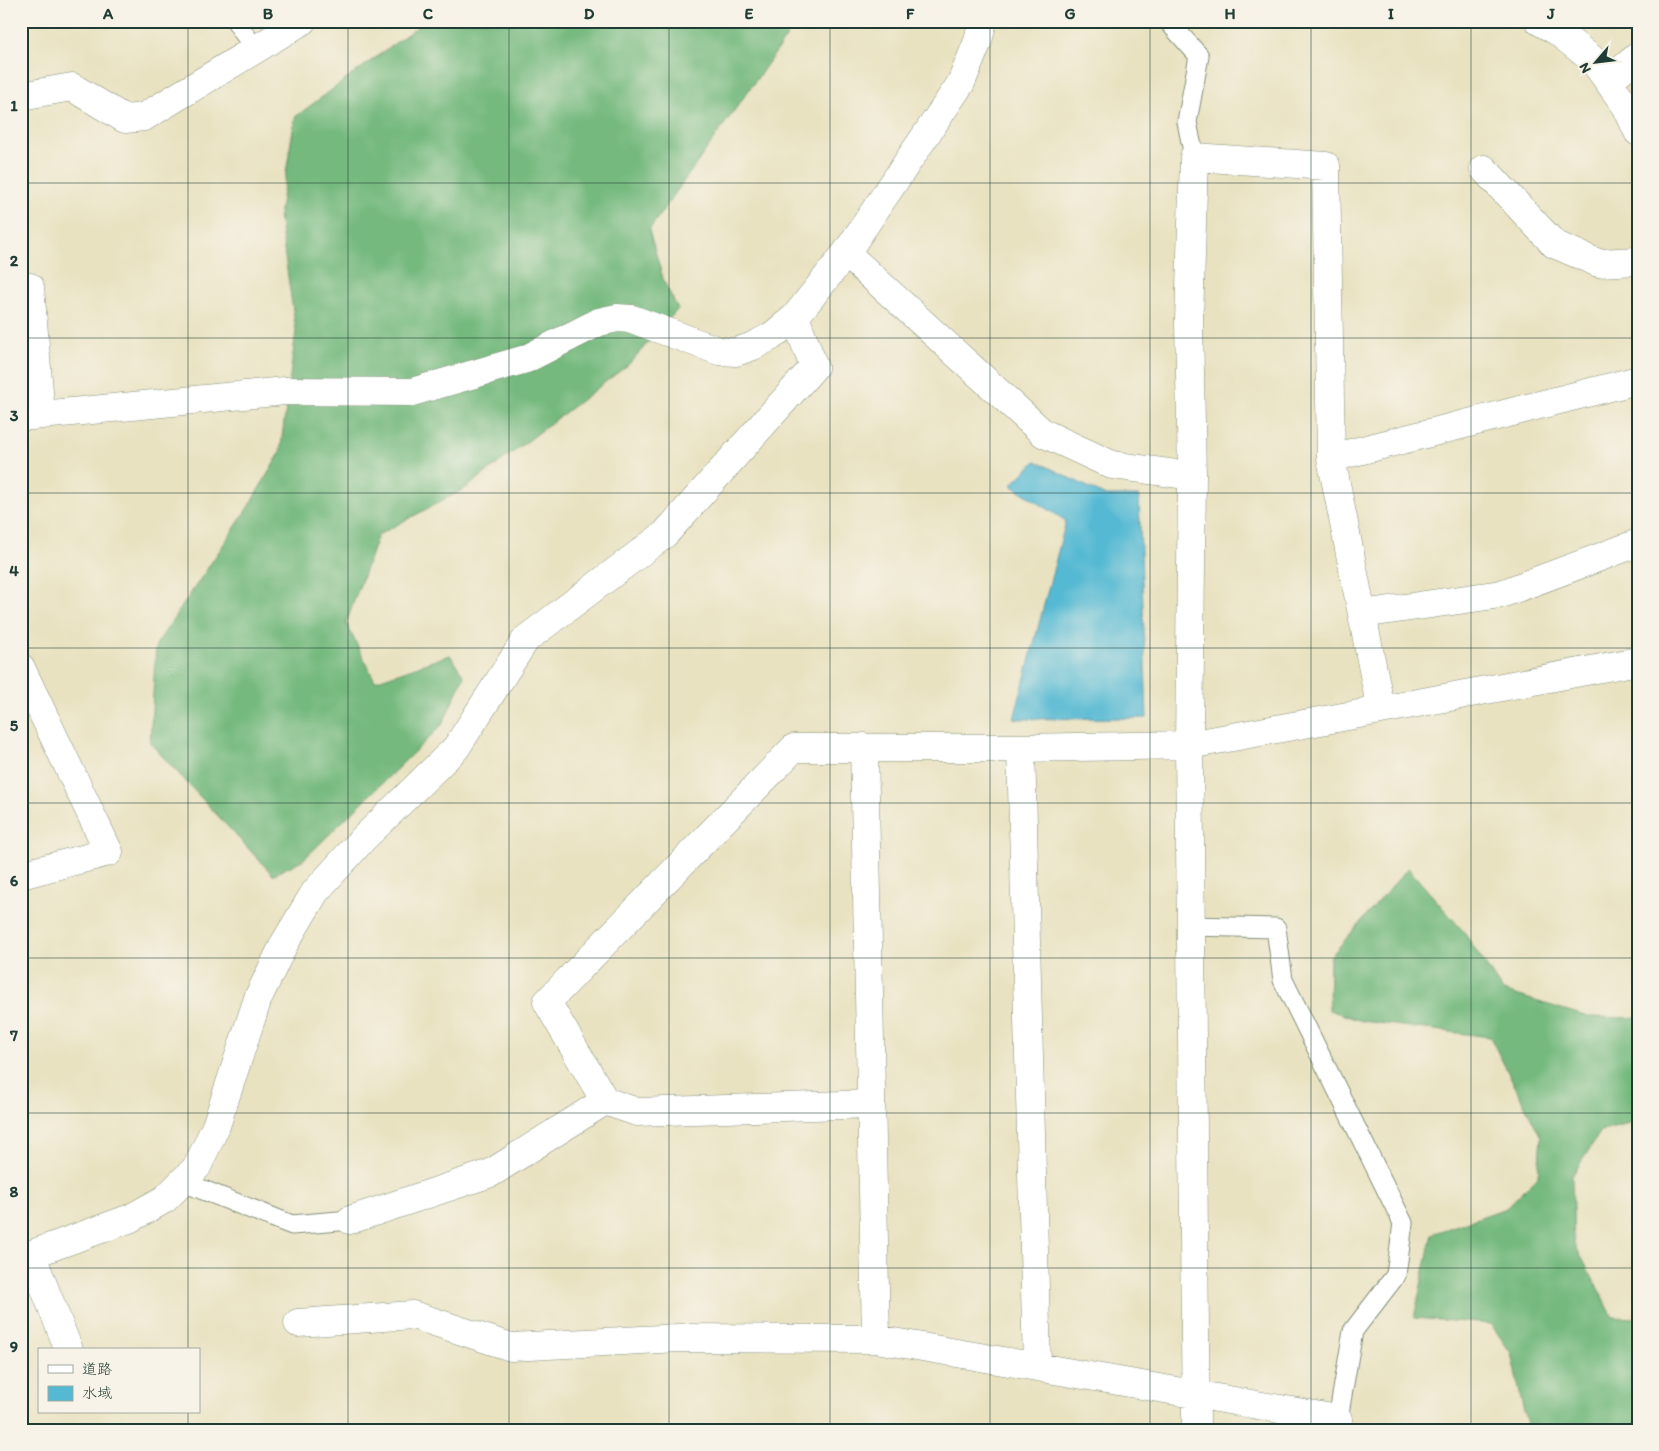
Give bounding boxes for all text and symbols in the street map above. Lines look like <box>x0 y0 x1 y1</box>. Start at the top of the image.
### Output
text: A <box>102 4 114 23</box>
text: B <box>263 4 274 23</box>
text: C <box>423 4 434 23</box>
text: D <box>584 4 595 23</box>
text: E <box>745 4 754 23</box>
text: F <box>906 4 915 23</box>
text: G <box>1064 4 1076 23</box>
text: H <box>1224 4 1236 23</box>
text: I <box>1388 4 1394 23</box>
text: J <box>1546 4 1555 23</box>
north arrow <box>1572 38 1622 88</box>
text: N <box>1575 60 1595 76</box>
text: 1 <box>10 96 18 115</box>
text: 2 <box>10 251 19 270</box>
text: 3 <box>10 406 19 425</box>
text: 4 <box>9 561 19 580</box>
text: 5 <box>10 716 19 735</box>
text: 6 <box>10 871 19 890</box>
text: 7 <box>9 1026 18 1045</box>
text: 8 <box>10 1182 19 1201</box>
text: 9 <box>10 1337 18 1356</box>
legend <box>38 1348 200 1414</box>
text: 道路 <box>82 1360 112 1378</box>
text: 水域 <box>82 1384 112 1402</box>

